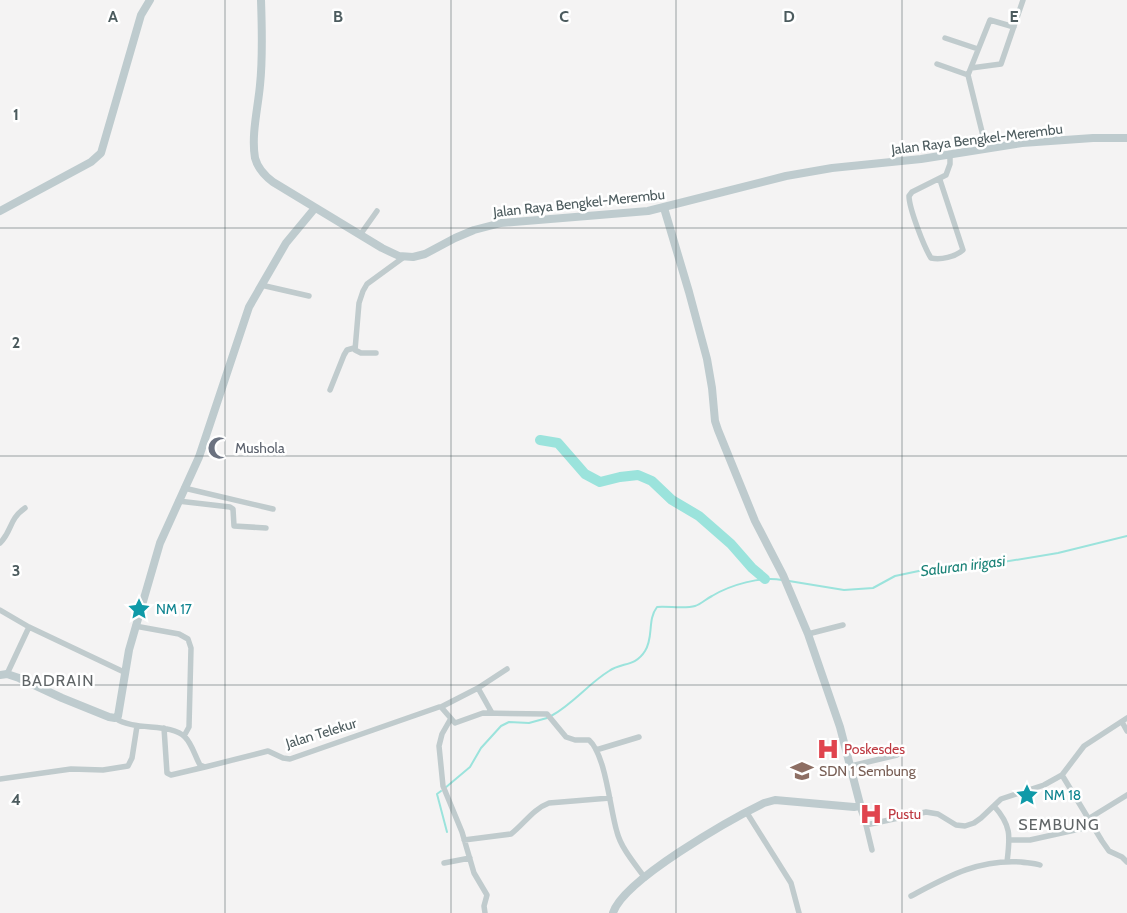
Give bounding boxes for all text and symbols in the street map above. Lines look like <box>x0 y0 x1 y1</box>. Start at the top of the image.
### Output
text: A <box>108 7 118 26</box>
text: B <box>333 7 343 26</box>
text: C <box>559 7 569 26</box>
text: D <box>783 7 795 26</box>
text: E <box>1009 7 1019 26</box>
text: 1 <box>13 105 19 124</box>
street label: Jalan Raya Bengkel-Merembu <box>889 120 1064 159</box>
street label: Jalan Raya Bengkel-Merembu <box>491 185 666 221</box>
text: 2 <box>12 333 20 352</box>
mosque icon: Mushola <box>206 435 232 461</box>
place label: Mushola <box>235 439 285 457</box>
water label: Saluran irigasi <box>920 552 1007 580</box>
text: 3 <box>12 561 20 580</box>
place icon: NM 17 <box>126 596 152 622</box>
place label: NM 17 <box>156 600 192 618</box>
district label: BADRAIN <box>22 671 94 690</box>
street label: Jalan Telekur <box>282 714 359 753</box>
hospital icon: Poskesdes <box>815 736 841 762</box>
place label: Poskesdes <box>844 740 905 758</box>
school or university icon: SDN 1 Sembung <box>789 758 815 784</box>
place label: SDN 1 Sembung <box>819 762 917 780</box>
place icon: NM 18 <box>1014 782 1040 808</box>
place label: NM 18 <box>1044 786 1081 804</box>
text: 4 <box>11 790 21 809</box>
hospital icon: Pustu <box>858 801 884 827</box>
place label: Pustu <box>888 805 921 823</box>
district label: SEMBUNG <box>1018 815 1100 834</box>

